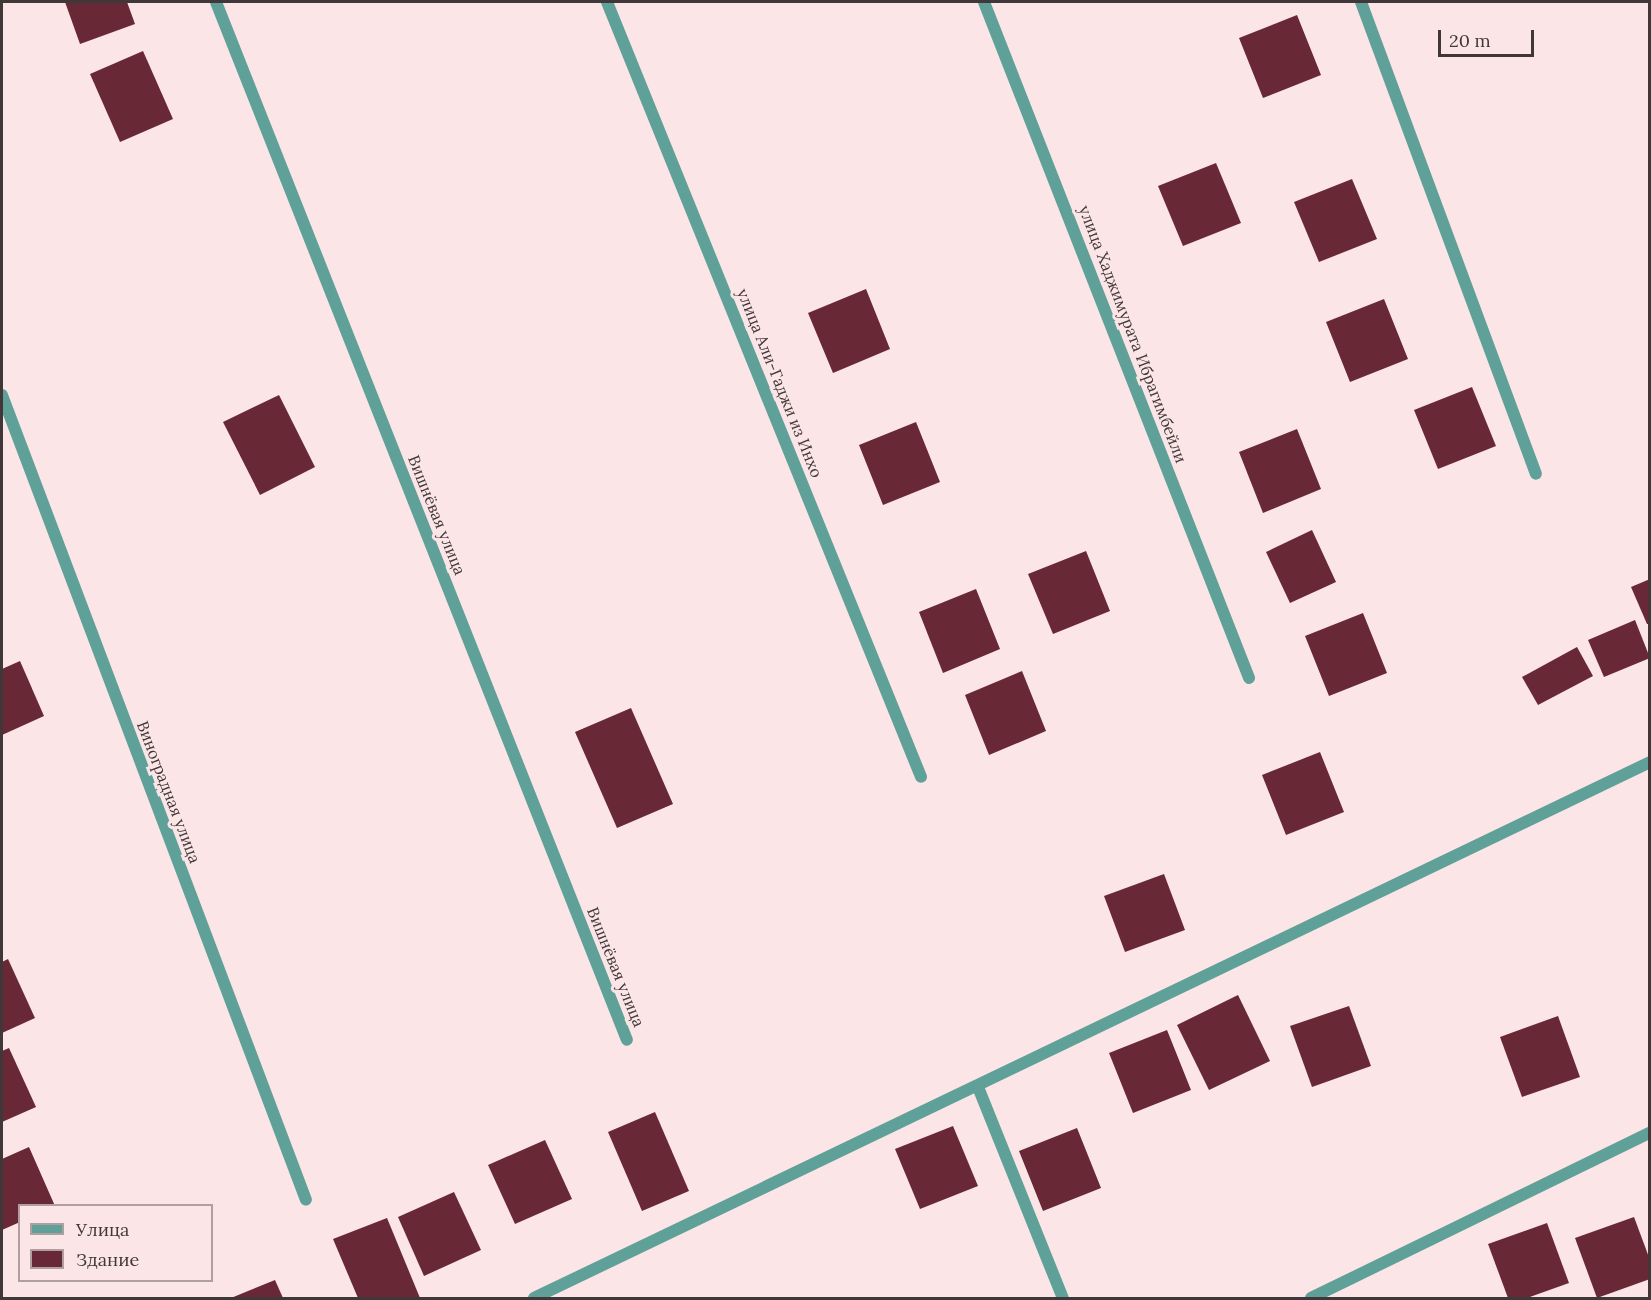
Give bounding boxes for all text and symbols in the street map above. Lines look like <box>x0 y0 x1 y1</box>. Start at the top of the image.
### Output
scale bar <box>1441 18 1537 56</box>
text: 20 m <box>1449 29 1491 52</box>
street label: улица Хаджимурата Ибрагимбейли <box>1075 203 1191 465</box>
street label: улица Али-Гаджи из Инхо <box>733 286 827 480</box>
street label: Вишнёвая улица <box>404 452 470 578</box>
street label: Виноградная улица <box>133 718 205 866</box>
street label: Вишнёвая улица <box>583 904 649 1030</box>
legend <box>18 1204 213 1282</box>
text: Улица <box>76 1218 129 1241</box>
text: Здание <box>76 1248 139 1271</box>

